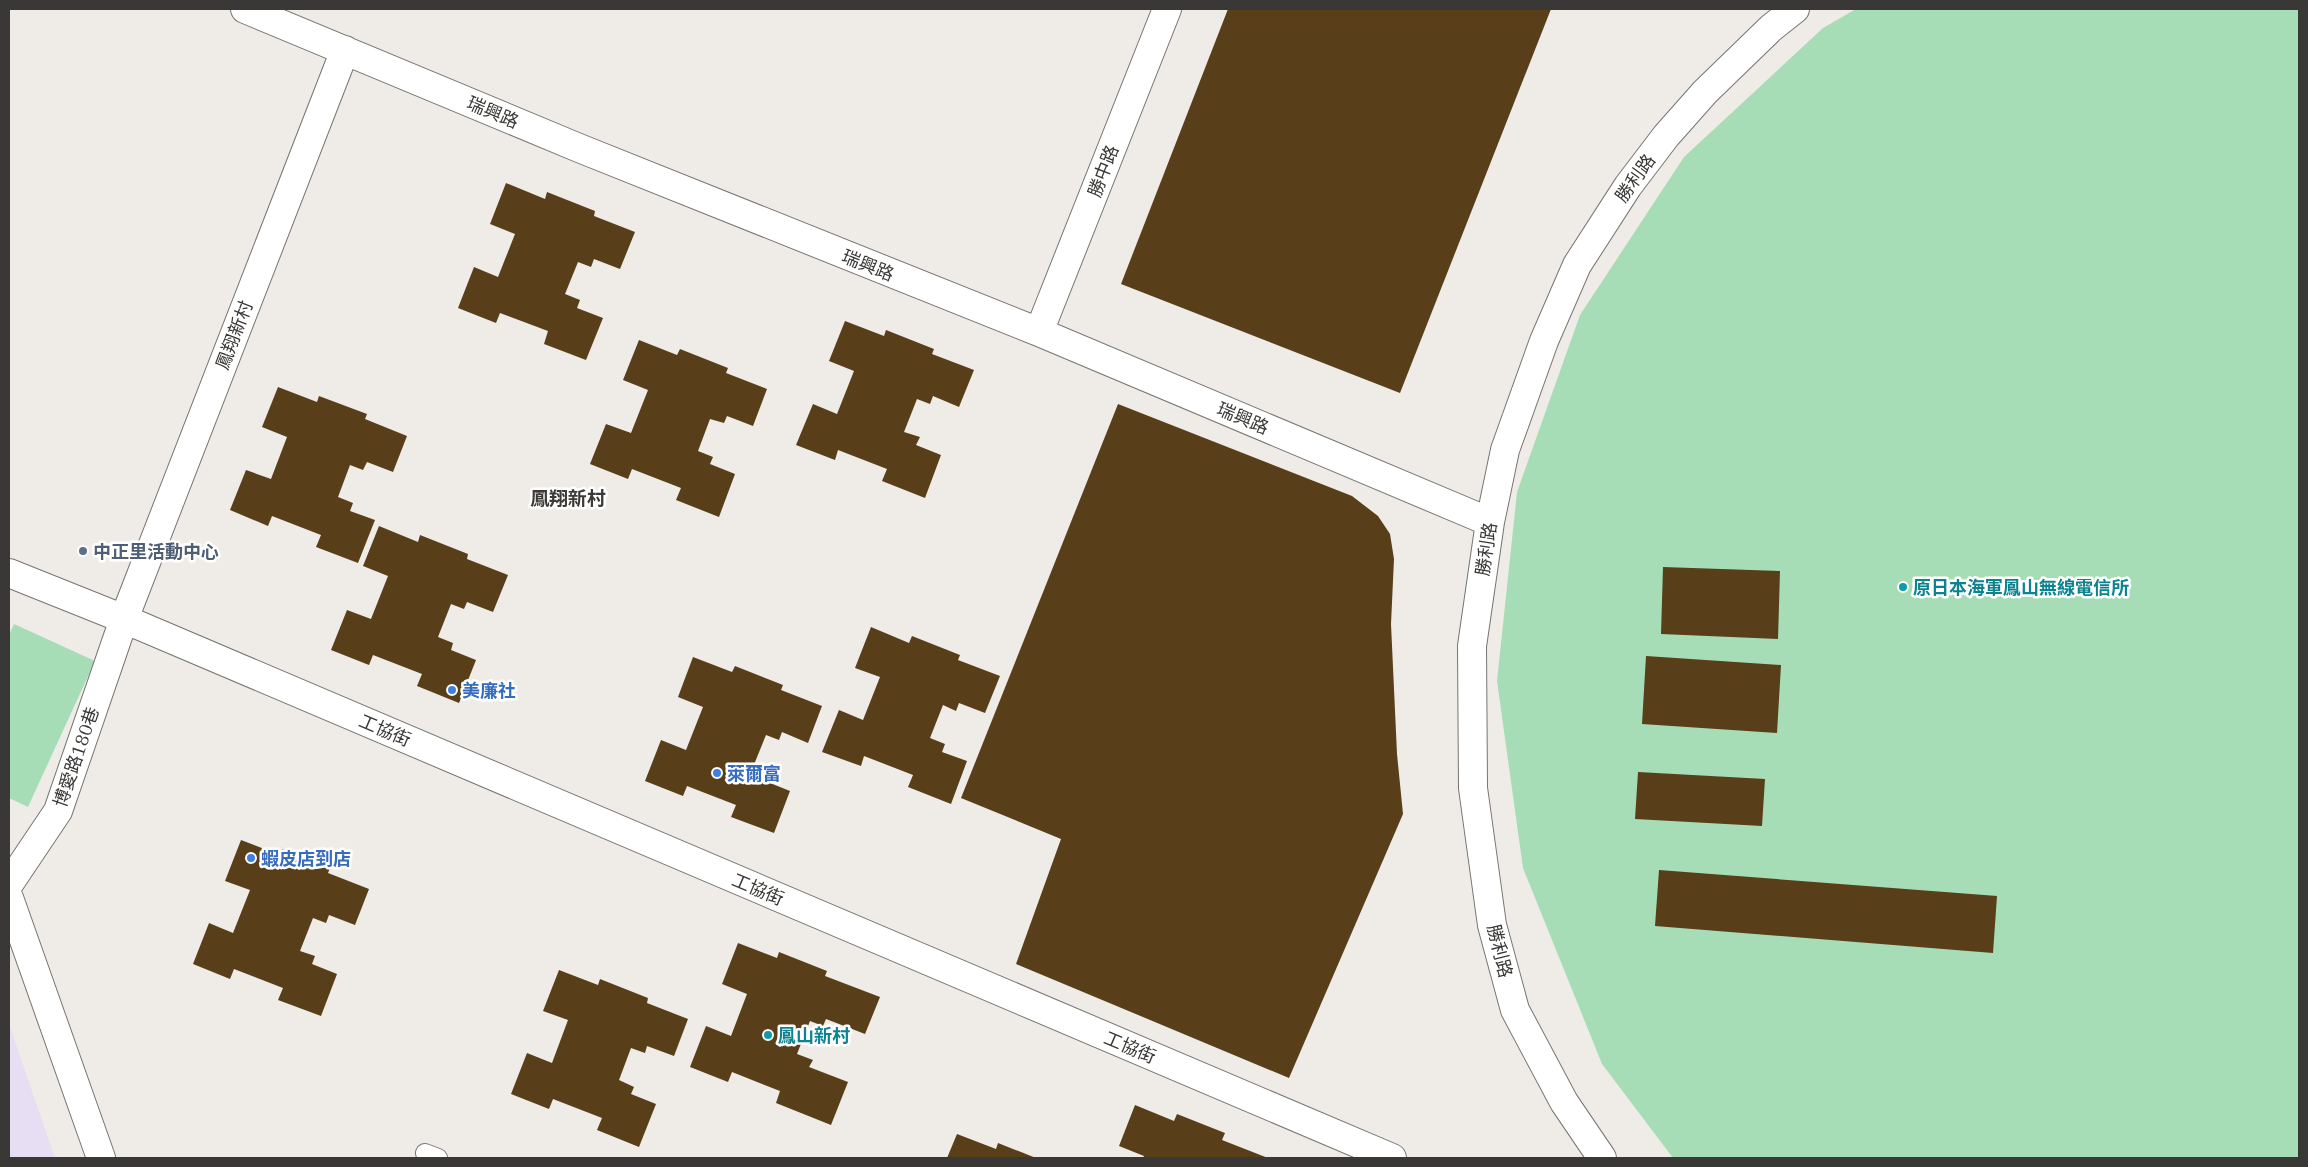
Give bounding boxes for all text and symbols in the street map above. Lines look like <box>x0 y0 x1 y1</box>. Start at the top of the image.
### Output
street label: 瑞興路 <box>464 91 522 133</box>
street label: 勝中路 <box>1083 142 1123 200</box>
street label: 勝利路 <box>1610 149 1660 207</box>
street label: 瑞興路 <box>839 244 897 286</box>
street label: 鳳翔新村 <box>210 297 258 373</box>
street label: 瑞興路 <box>1214 397 1272 439</box>
district label: 鳳翔新村 <box>530 486 606 510</box>
street label: 勝利路 <box>1470 521 1502 577</box>
place label: 中正里活動中心 <box>93 540 219 563</box>
marker: 中正里活動中心 <box>77 545 89 557</box>
place label: 原日本海軍鳳山無線電信所 <box>1913 576 2129 599</box>
marker: 原日本海軍鳳山無線電信所 <box>1897 581 1909 593</box>
place label: 美廉社 <box>462 679 516 702</box>
marker: 美廉社 <box>446 684 458 696</box>
street label: 博愛路180巷 <box>48 704 104 810</box>
street label: 工協街 <box>356 709 414 751</box>
place label: 萊爾富 <box>727 762 781 785</box>
marker: 萊爾富 <box>711 767 723 779</box>
place label: 蝦皮店到店 <box>261 847 351 870</box>
marker: 蝦皮店到店 <box>245 852 257 864</box>
street label: 工協街 <box>729 868 787 910</box>
street label: 勝利路 <box>1482 922 1518 980</box>
place label: 鳳山新村 <box>778 1024 850 1047</box>
street label: 工協街 <box>1101 1026 1159 1068</box>
marker: 鳳山新村 <box>762 1029 774 1041</box>

